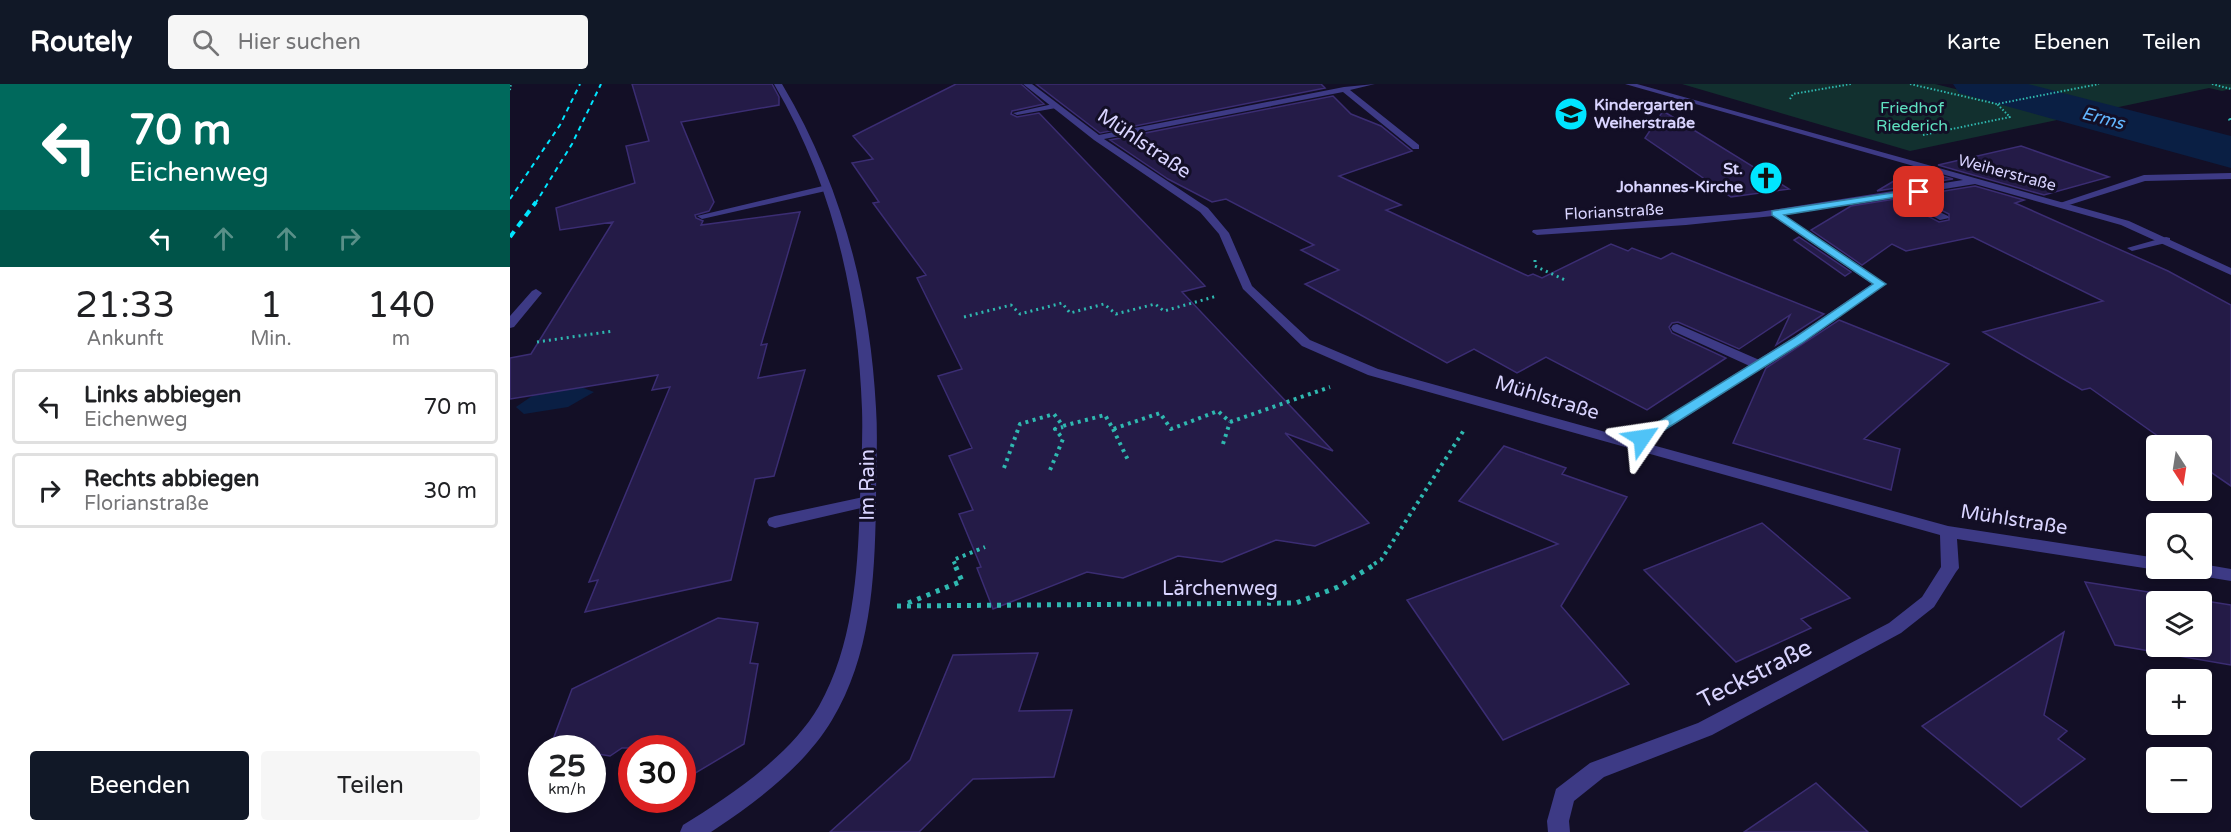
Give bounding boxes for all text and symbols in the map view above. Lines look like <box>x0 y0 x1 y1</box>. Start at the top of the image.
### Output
search box <box>168 15 588 69</box>
text: Routely <box>30 25 132 59</box>
icon: search <box>189 26 222 59</box>
text: Hier suchen <box>237 29 361 55</box>
text: Karte <box>1947 30 2001 55</box>
text: Ebenen <box>2034 30 2110 55</box>
text: Teilen <box>2143 30 2201 55</box>
place label: Kindergarten Weiherstraße <box>1594 95 1695 133</box>
school or university icon: Kindergarten Weiherstraße <box>1553 96 1589 132</box>
park label: Friedhof Riederich <box>1876 98 1948 136</box>
water label: Erms <box>2079 102 2128 135</box>
street label: Mühlstraße <box>1093 104 1195 184</box>
text: 70 m <box>129 105 231 156</box>
icon: left <box>30 108 108 186</box>
street label: Weiherstraße <box>1956 150 2058 196</box>
text: Eichenweg <box>129 156 269 189</box>
place label: St. Johannes-Kirche <box>1615 159 1743 197</box>
church icon: St. Johannes-Kirche <box>1748 160 1784 196</box>
pin <box>1893 166 1944 217</box>
icon: arrive <box>1902 175 1935 208</box>
street label: Florianstraße <box>1564 199 1664 225</box>
icon: left <box>144 222 177 255</box>
icon: ahead <box>207 222 240 255</box>
icon: ahead <box>270 222 303 255</box>
icon: right <box>333 222 366 255</box>
text: 21:33 <box>75 284 175 327</box>
text: 1 <box>260 284 282 327</box>
text: 140 <box>367 284 435 327</box>
text: Ankunft <box>87 327 164 351</box>
text: Min. <box>250 327 292 351</box>
text: m <box>392 327 410 351</box>
street label: Mühlstraße <box>1492 371 1602 425</box>
text: Links abbiegen <box>84 382 242 408</box>
icon: left <box>33 390 66 423</box>
text: 70 m <box>423 394 477 420</box>
position arrow <box>1610 406 1674 470</box>
text: Eichenweg <box>84 408 188 432</box>
north arrow <box>2146 435 2212 501</box>
map controls <box>2146 435 2212 813</box>
street label: Im Rain <box>856 449 880 521</box>
text: Rechts abbiegen <box>84 466 259 492</box>
icon: right <box>33 474 66 507</box>
text: 30 m <box>423 478 477 504</box>
text: Florianstraße <box>84 492 209 516</box>
street label: Mühlstraße <box>1959 500 2069 540</box>
button: search <box>2146 513 2212 579</box>
street label: Lärchenweg <box>1162 577 1278 601</box>
button: layers <box>2146 591 2212 657</box>
street label: Teckstraße <box>1693 633 1817 715</box>
button: + <box>2146 669 2212 735</box>
speed limit sign: 30 <box>618 735 696 813</box>
button: − <box>2146 747 2212 813</box>
text: 25 <box>548 748 586 785</box>
button: Beenden <box>30 751 249 820</box>
button: Teilen <box>261 751 480 820</box>
text: km/h <box>548 780 586 798</box>

